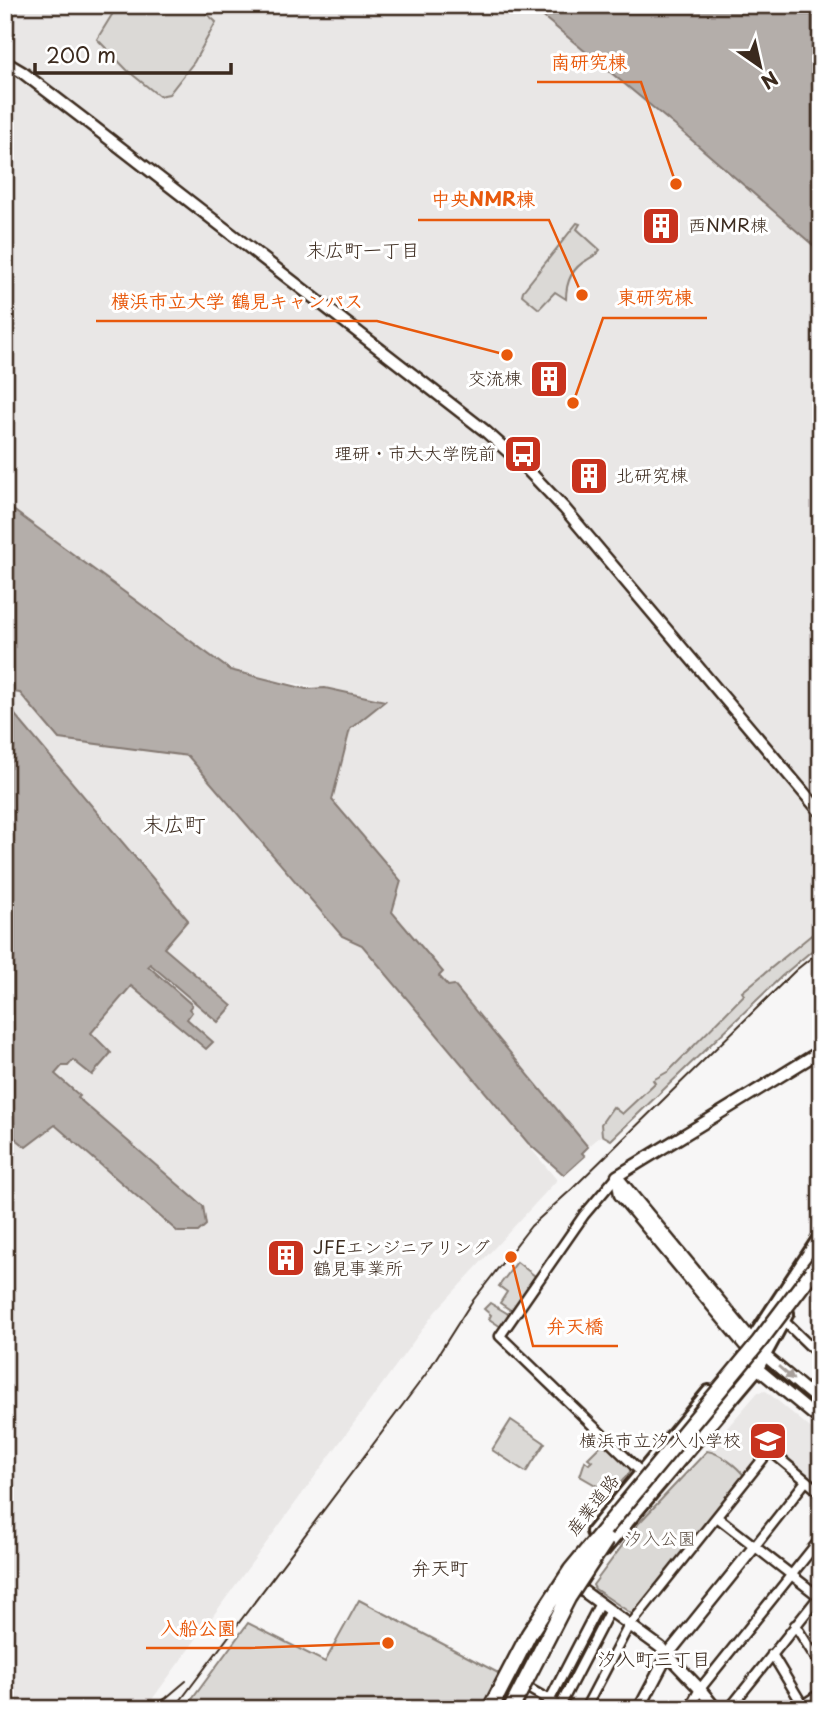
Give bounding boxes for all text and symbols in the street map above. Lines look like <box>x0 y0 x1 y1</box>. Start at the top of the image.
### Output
scale bar <box>35 32 231 76</box>
north arrow <box>724 32 794 102</box>
text: 200 m <box>46 38 116 70</box>
callout: 南研究棟 <box>537 42 641 82</box>
text: 南研究棟 <box>551 47 627 75</box>
text: N <box>756 65 784 97</box>
callout: 中央NMR棟 <box>418 180 549 220</box>
text: 中央NMR棟 <box>431 184 535 212</box>
building icon: 西NMR棟 <box>640 205 682 247</box>
place label: 西NMR棟 <box>688 211 768 238</box>
district label: 末広町一丁目 <box>306 235 420 263</box>
callout: 東研究棟 <box>603 278 707 318</box>
callout: 横浜市立大学 鶴見キャンパス <box>96 281 377 321</box>
text: 東研究棟 <box>617 282 693 310</box>
text: 横浜市立大学 鶴見キャンパス <box>111 286 363 314</box>
building icon: 交流棟 <box>528 358 570 400</box>
place label: 交流棟 <box>468 364 522 391</box>
bus stop icon: 理研・市大大学院前 <box>502 433 544 475</box>
place label: 理研・市大大学院前 <box>334 439 496 466</box>
building icon: 北研究棟 <box>568 455 610 497</box>
place label: 北研究棟 <box>616 461 688 488</box>
district label: 末広町 <box>143 807 206 839</box>
place label: JFEエンジニアリング 鶴見事業所 <box>313 1233 490 1281</box>
building icon: JFEエンジニアリング 鶴見事業所 <box>265 1237 307 1279</box>
callout: 弁天橋 <box>533 1306 618 1346</box>
text: 弁天橋 <box>546 1311 604 1339</box>
one-way arrow <box>777 1365 794 1380</box>
school or university icon: 横浜市立汐入小学校 <box>747 1420 789 1462</box>
place label: 横浜市立汐入小学校 <box>579 1426 741 1453</box>
street label: 産業道路 <box>559 1467 625 1541</box>
park label: 汐入公園 <box>624 1524 696 1551</box>
district label: 弁天町 <box>411 1553 469 1581</box>
callout: 入船公園 <box>146 1608 250 1648</box>
text: 入船公園 <box>160 1613 236 1641</box>
district label: 汐入町三丁目 <box>597 1644 711 1672</box>

